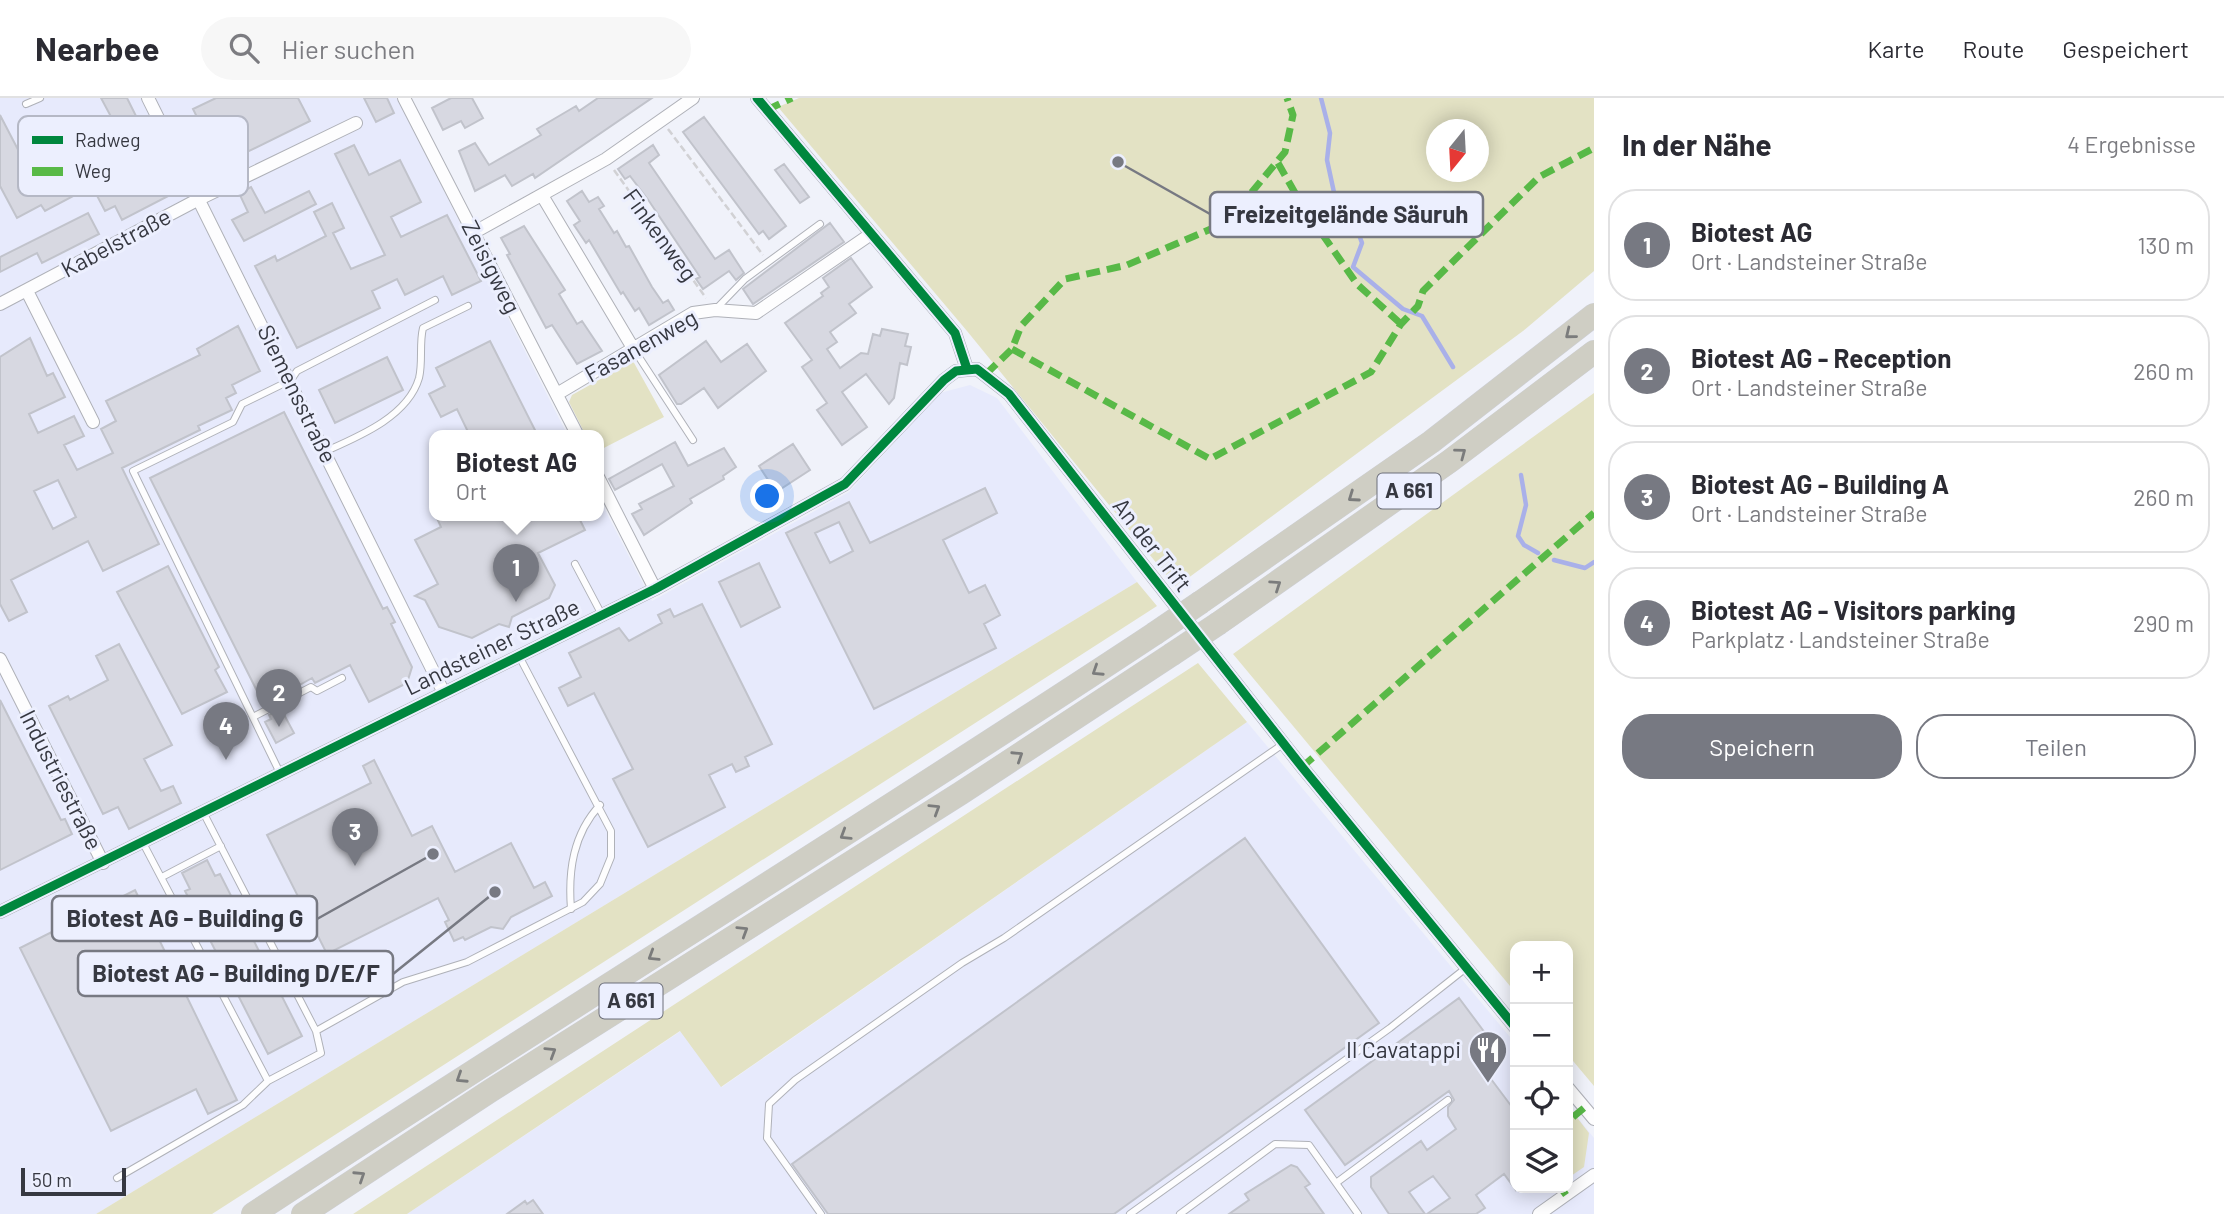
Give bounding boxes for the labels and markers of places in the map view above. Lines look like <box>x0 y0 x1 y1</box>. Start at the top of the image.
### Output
callout: Freizeitgelände Säuruh <box>1210 192 1483 237</box>
pin: 1 <box>493 544 539 602</box>
pin: 2 <box>256 669 302 727</box>
pin: 4 <box>203 702 249 760</box>
pin: 3 <box>332 808 378 866</box>
callout: Biotest AG - Building G <box>52 896 317 941</box>
callout: Biotest AG - Building D/E/F <box>78 951 393 996</box>
restaurant icon: Il Cavatappi <box>1467 1029 1509 1084</box>
place label: Il Cavatappi <box>1346 1035 1461 1063</box>

